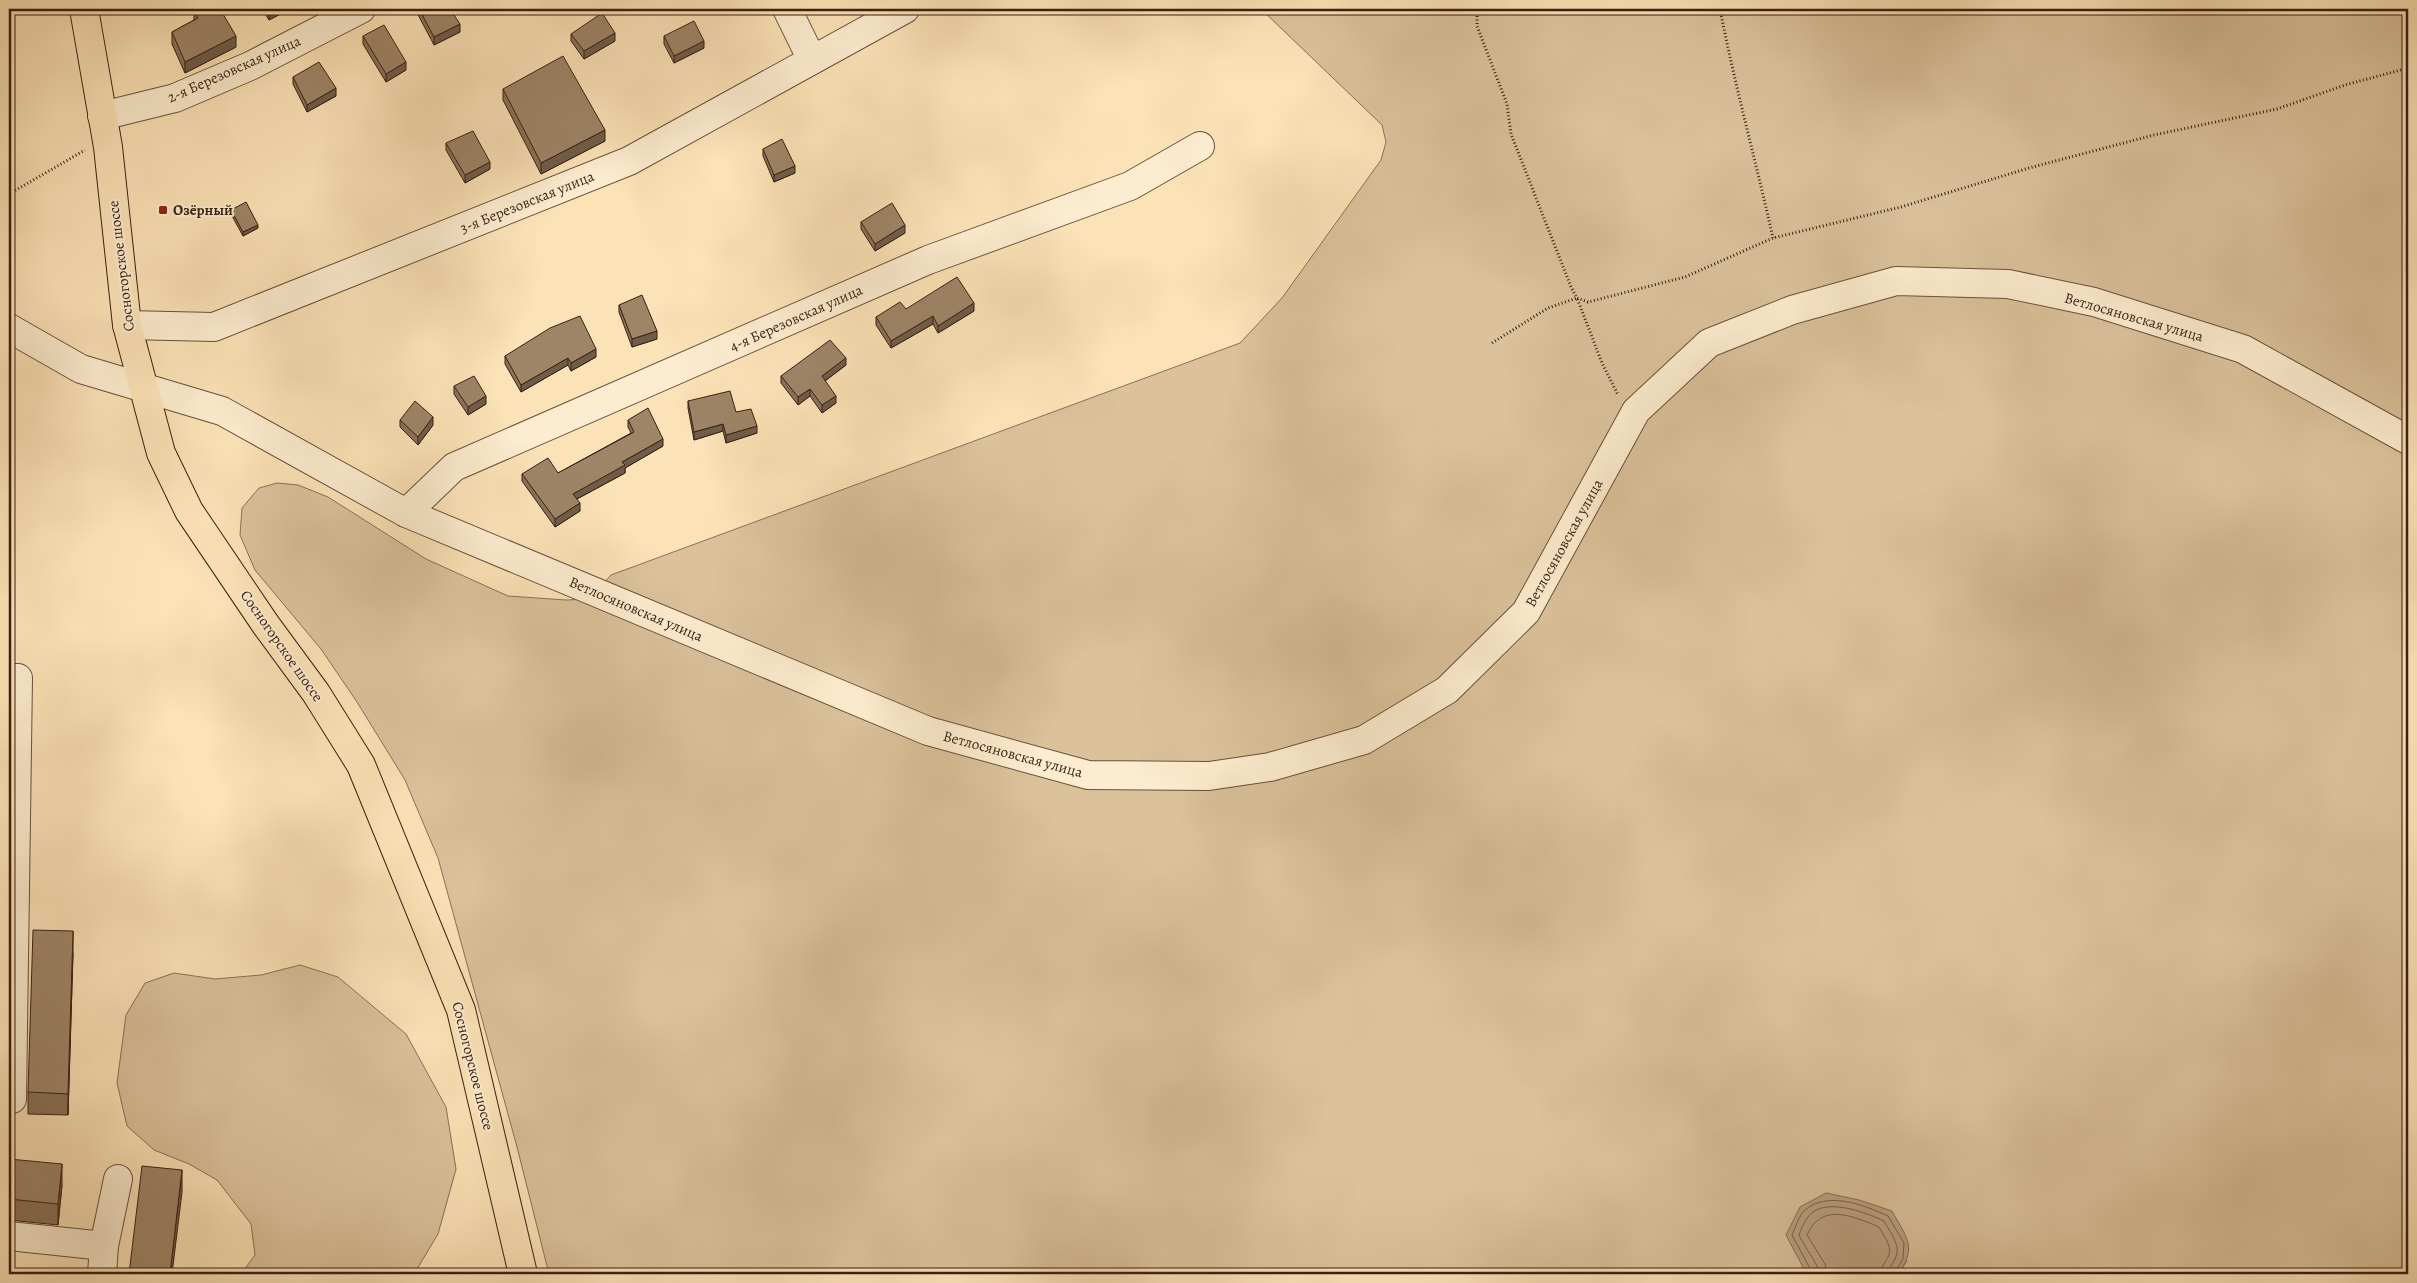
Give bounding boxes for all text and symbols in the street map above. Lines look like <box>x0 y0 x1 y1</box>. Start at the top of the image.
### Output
street label: 2-я Березовская улица <box>164 31 304 107</box>
street label: 3-я Березовская улица <box>457 166 597 238</box>
street label: Сосногорское шоссе <box>103 199 139 333</box>
place label: Озёрный <box>173 200 233 220</box>
marker: Озёрный <box>157 204 169 216</box>
street label: 4-я Березовская улица <box>726 280 866 356</box>
street label: Ветлосяновская улица <box>2062 288 2206 346</box>
street label: Ветлосяновская улица <box>1520 475 1608 611</box>
street label: Ветлосяновская улица <box>566 572 706 646</box>
street label: Сосногорское шоссе <box>236 586 328 706</box>
street label: Ветлосяновская улица <box>941 726 1085 782</box>
street label: Сосногорское шоссе <box>447 1000 499 1133</box>

